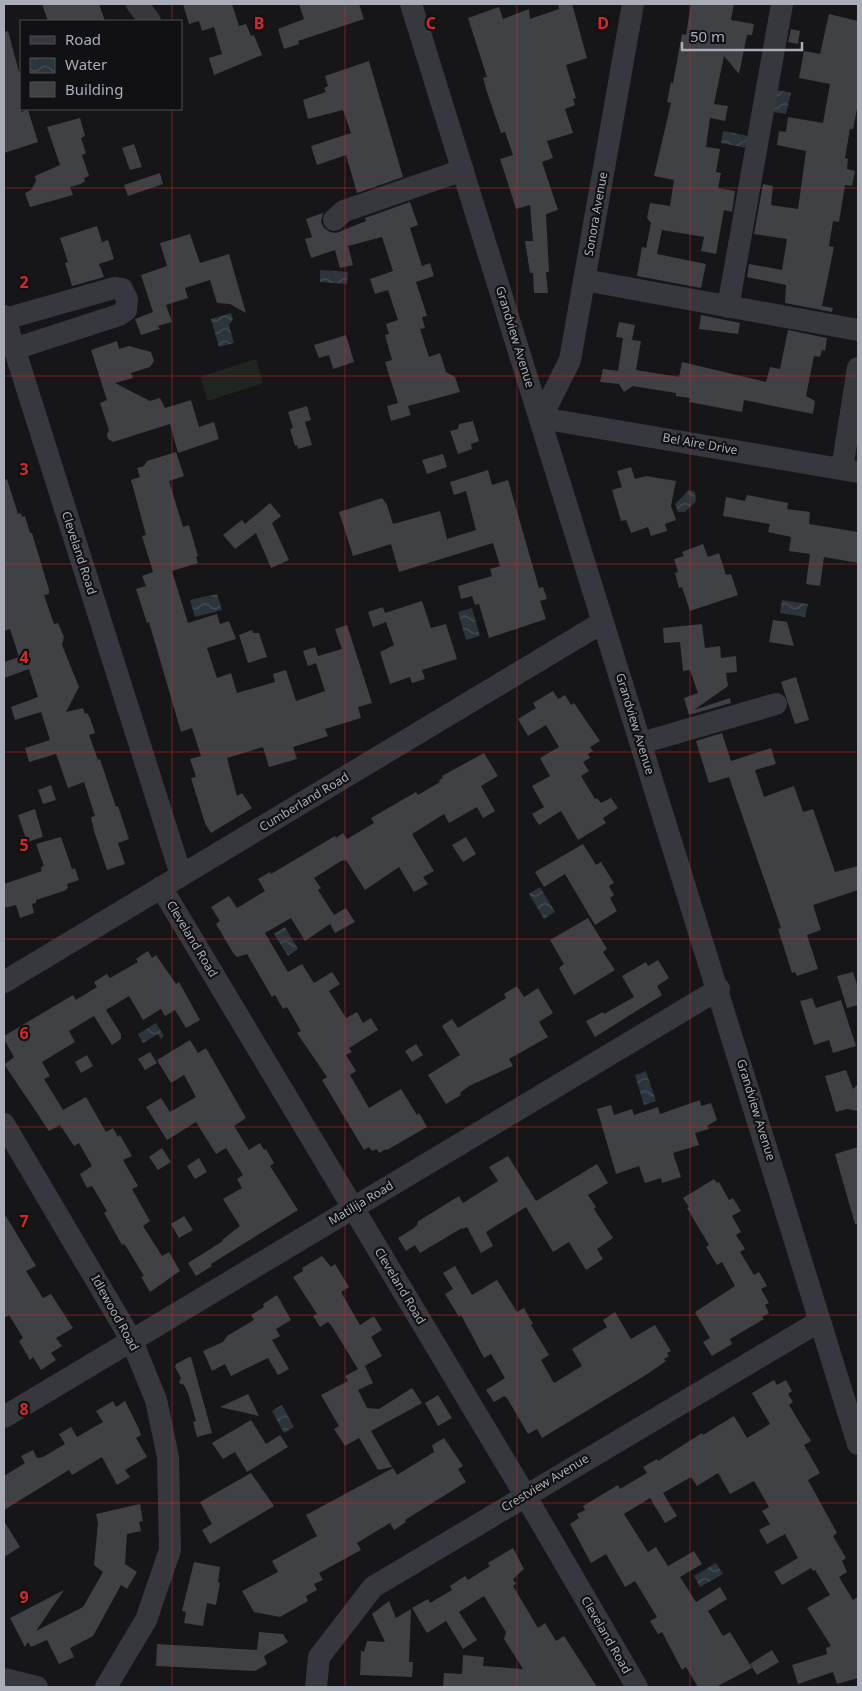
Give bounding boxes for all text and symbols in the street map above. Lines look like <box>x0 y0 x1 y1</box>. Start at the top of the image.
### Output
text: B <box>254 12 264 34</box>
text: C <box>426 12 436 34</box>
text: D <box>597 12 609 34</box>
legend <box>20 20 182 110</box>
scale bar <box>682 20 802 52</box>
text: 50 m <box>690 26 725 46</box>
text: Road <box>65 29 101 49</box>
text: Water <box>65 54 107 74</box>
text: Building <box>65 79 123 99</box>
street label: Sonora Avenue <box>580 170 611 257</box>
text: 2 <box>19 271 29 293</box>
street label: Grandview Avenue <box>492 284 539 390</box>
street label: Bel Aire Drive <box>661 429 739 459</box>
text: 3 <box>19 458 29 480</box>
street label: Cleveland Road <box>58 509 101 597</box>
text: 4 <box>19 646 29 668</box>
street label: Grandview Avenue <box>612 671 659 777</box>
street label: Cumberland Road <box>256 768 352 835</box>
text: 5 <box>19 834 29 856</box>
street label: Cleveland Road <box>163 897 222 980</box>
text: 6 <box>19 1022 29 1044</box>
street label: Grandview Avenue <box>733 1057 780 1163</box>
street label: Matilija Road <box>325 1176 396 1229</box>
text: 7 <box>19 1210 29 1232</box>
street label: Cleveland Road <box>371 1244 430 1327</box>
street label: Idlewood Road <box>88 1272 143 1354</box>
text: 8 <box>19 1398 29 1420</box>
street label: Crestview Avenue <box>498 1450 592 1515</box>
text: 9 <box>19 1586 29 1608</box>
street label: Cleveland Road <box>577 1593 635 1677</box>

